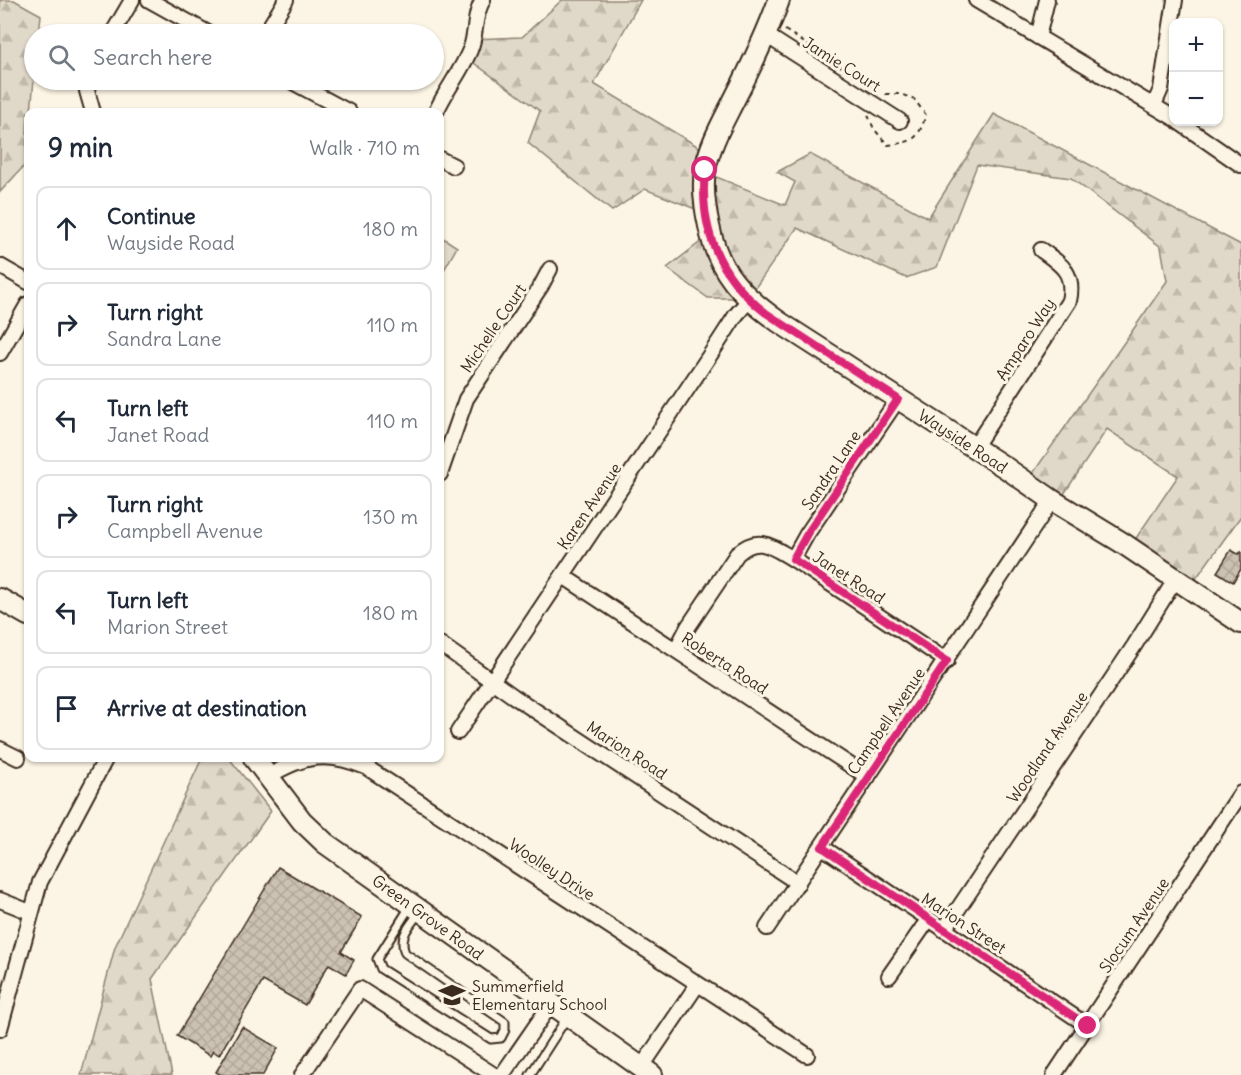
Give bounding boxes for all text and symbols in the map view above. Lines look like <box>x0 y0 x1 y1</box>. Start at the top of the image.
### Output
map controls <box>1169 18 1223 126</box>
button: + <box>1169 18 1223 72</box>
search box <box>24 24 444 90</box>
street label: Jamie Court <box>799 32 885 96</box>
icon: search <box>45 41 78 74</box>
text: Search here <box>93 43 212 71</box>
button: − <box>1169 72 1223 126</box>
text: 9 min <box>48 131 113 164</box>
text: Walk · 710 m <box>309 135 420 160</box>
route start <box>691 156 717 182</box>
text: Continue <box>107 202 196 230</box>
icon: ahead <box>50 212 83 245</box>
text: 180 m <box>363 216 418 241</box>
text: Wayside Road <box>107 230 235 255</box>
street label: Michelle Court <box>456 279 530 376</box>
street label: Amparo Way <box>991 294 1059 384</box>
text: Turn right <box>107 298 203 326</box>
icon: right <box>50 308 83 341</box>
text: 110 m <box>367 312 418 337</box>
text: Sandra Lane <box>107 326 222 351</box>
text: Turn left <box>107 394 188 422</box>
icon: left <box>50 404 83 437</box>
street label: Wayside Road <box>915 405 1011 477</box>
text: 110 m <box>367 408 418 433</box>
text: Janet Road <box>107 422 209 447</box>
street label: Sandra Lane <box>797 426 865 514</box>
street label: Karen Avenue <box>553 459 625 553</box>
text: Turn right <box>107 490 203 518</box>
icon: right <box>50 500 83 533</box>
text: 130 m <box>363 504 418 529</box>
text: Campbell Avenue <box>107 518 263 543</box>
street label: Janet Road <box>809 546 889 608</box>
text: Turn left <box>107 586 188 614</box>
icon: left <box>50 596 83 629</box>
text: 180 m <box>363 600 418 625</box>
text: Marion Street <box>107 614 228 639</box>
street label: Roberta Road <box>678 628 772 698</box>
street label: Campbell Avenue <box>843 664 929 778</box>
street label: Woodland Avenue <box>1002 687 1092 807</box>
icon: arrive <box>50 692 83 725</box>
text: Arrive at destination <box>107 694 307 722</box>
street label: Marion Road <box>583 717 671 783</box>
street label: Woolley Drive <box>505 834 599 904</box>
street label: Green Grove Road <box>368 870 488 964</box>
street label: Slocum Avenue <box>1095 874 1173 976</box>
street label: Marion Street <box>918 888 1011 958</box>
place label: Summerfield Elementary School <box>472 976 607 1014</box>
school or university icon: Summerfield Elementary School <box>437 980 467 1010</box>
route end <box>1074 1012 1100 1038</box>

